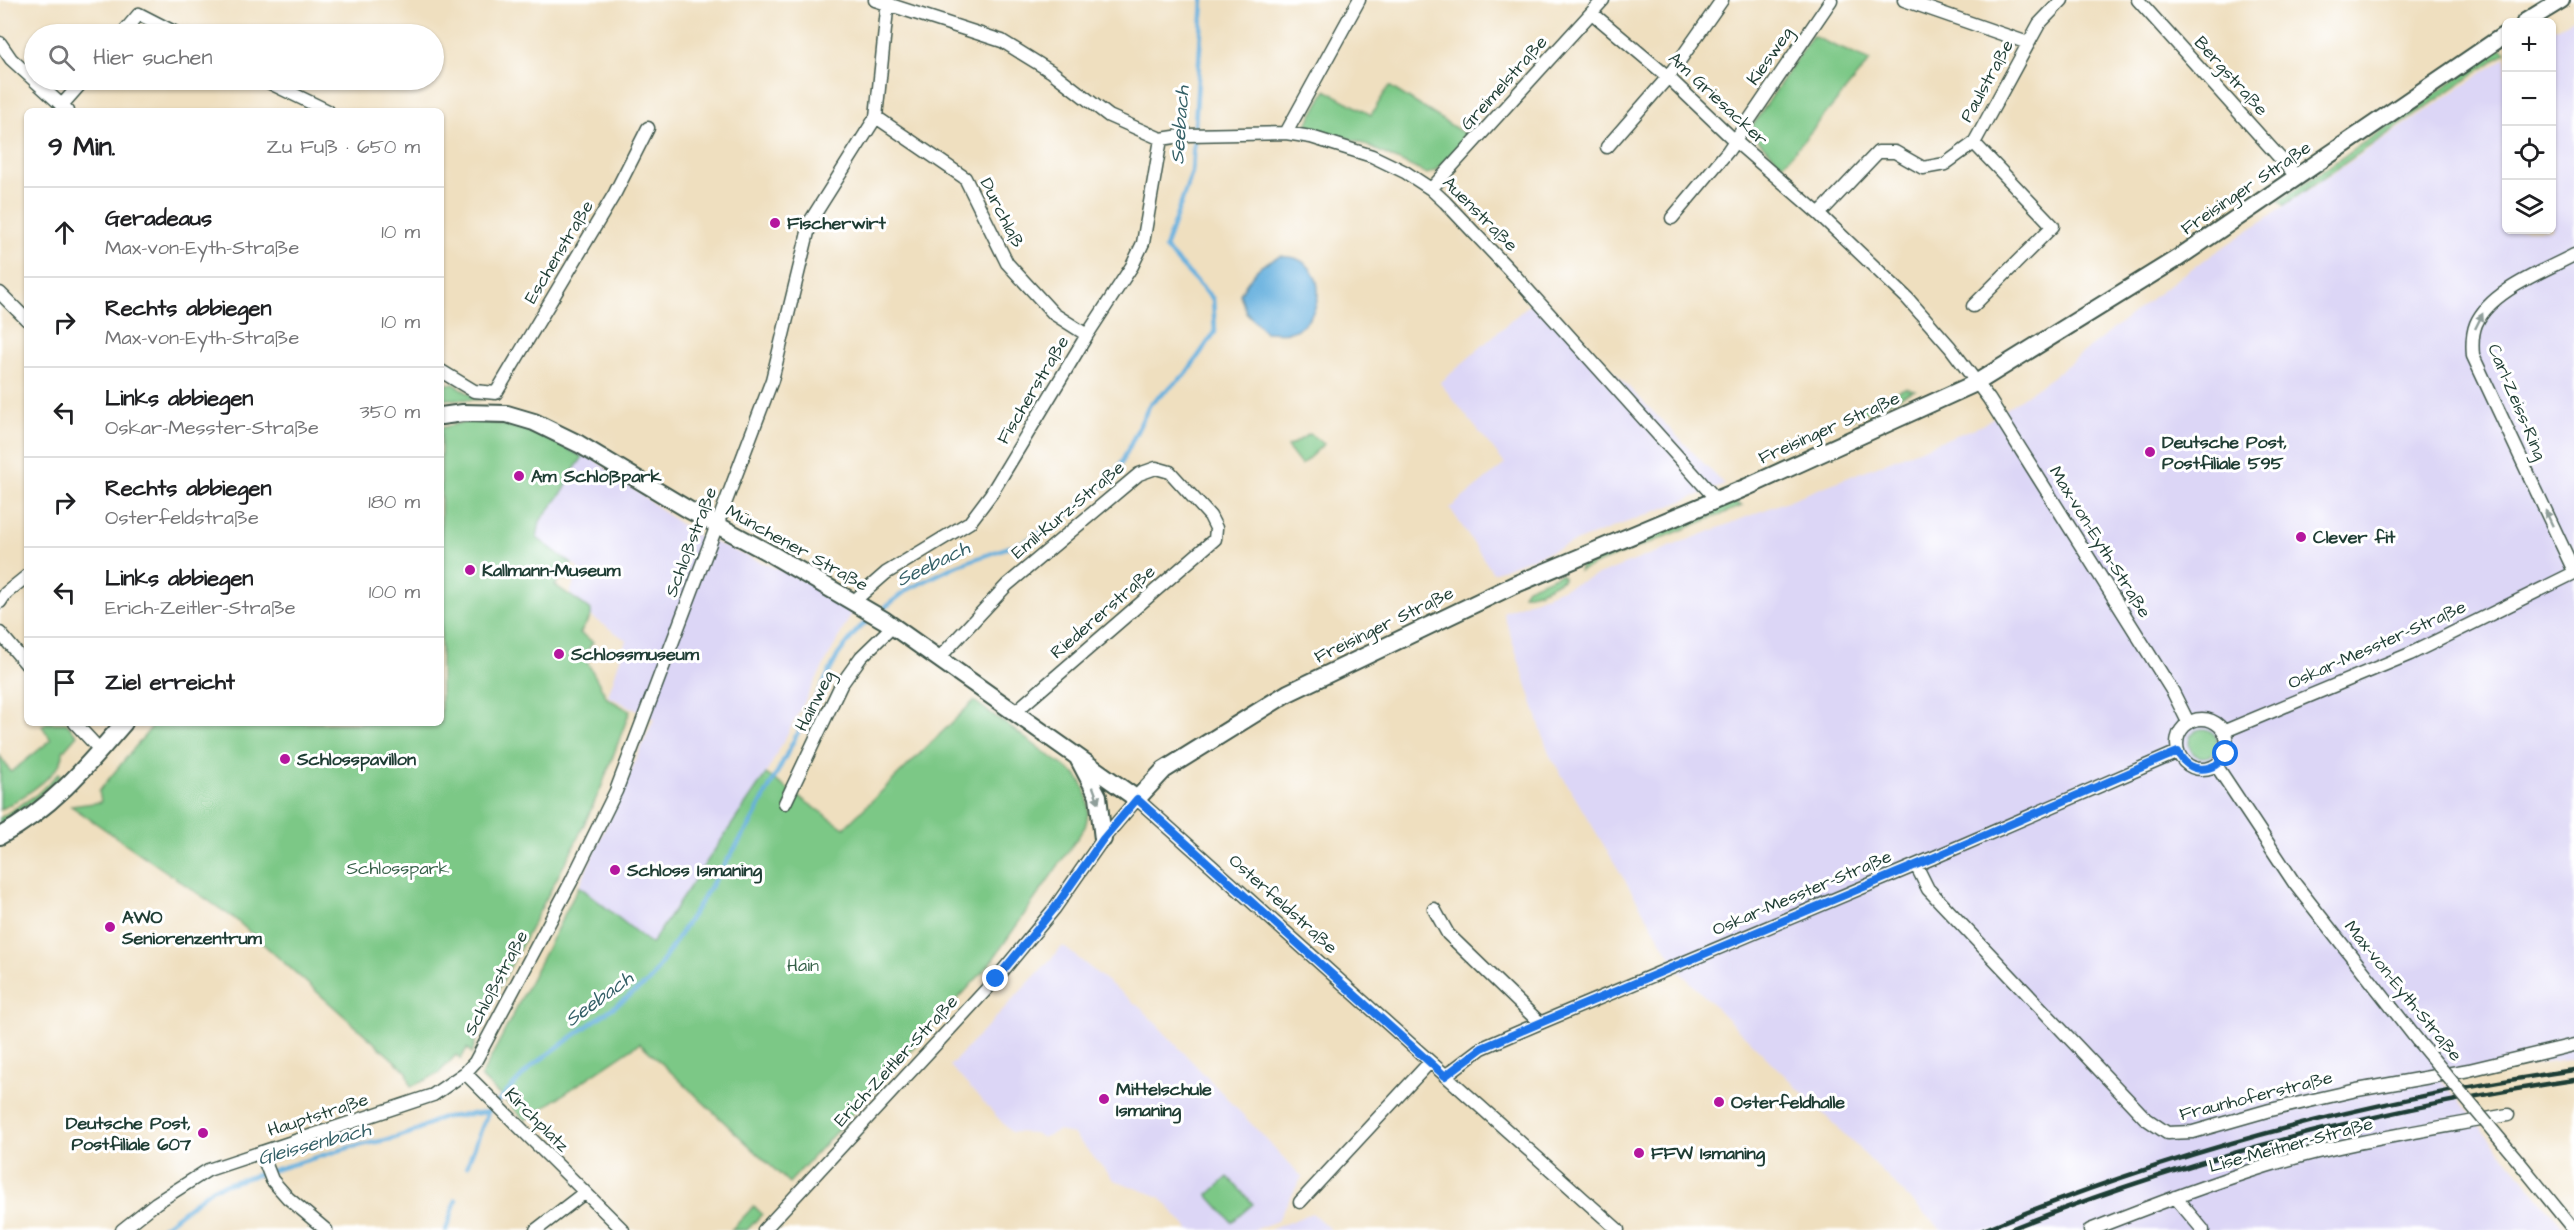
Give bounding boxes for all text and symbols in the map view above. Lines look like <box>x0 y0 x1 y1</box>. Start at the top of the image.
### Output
map controls <box>2502 18 2556 234</box>
button: + <box>2502 18 2556 72</box>
street label: Kiesweg <box>1741 22 1800 91</box>
search box <box>24 24 444 90</box>
street label: Greimelstraße <box>1455 30 1553 136</box>
street label: Bergstraße <box>2188 31 2274 122</box>
street label: Paulstraße <box>1954 35 2020 127</box>
icon: search <box>45 41 78 74</box>
text: Hier suchen <box>93 42 212 73</box>
street label: Am Griesacker <box>1663 46 1773 152</box>
button: − <box>2502 72 2556 126</box>
water label: Seebach <box>1163 84 1197 165</box>
button: locate <box>2502 126 2556 180</box>
text: 9 Min. <box>48 129 115 165</box>
text: Zu Fuß · 650 m <box>266 133 420 161</box>
street label: Freisinger Straße <box>2176 135 2317 242</box>
street label: Auenstraße <box>1437 171 1523 257</box>
street label: Durchlaß <box>974 174 1030 252</box>
button: layers <box>2502 180 2556 234</box>
street label: Eschenstraße <box>518 195 600 308</box>
text: Geradeaus <box>105 203 212 234</box>
place label: Fischerwirt <box>787 211 886 236</box>
icon: ahead <box>48 216 81 249</box>
marker: Fischerwirt <box>768 216 782 230</box>
text: 10 m <box>381 218 420 246</box>
text: Max-von-Eyth-Straße <box>105 234 299 262</box>
text: Rechts abbiegen <box>105 293 272 324</box>
icon: right <box>48 306 81 339</box>
text: 10 m <box>381 308 420 336</box>
one-way arrow <box>2474 312 2483 329</box>
text: Max-von-Eyth-Straße <box>105 324 299 352</box>
street label: Fischerstraße <box>991 331 1075 449</box>
street label: Carl-Zeiss-Ring <box>2480 340 2553 465</box>
text: Links abbiegen <box>105 383 253 414</box>
street label: Freisinger Straße <box>1754 386 1904 471</box>
icon: left <box>48 396 81 429</box>
text: 350 m <box>359 398 420 426</box>
text: Oskar-Messter-Straße <box>105 414 319 442</box>
place label: Deutsche Post, Postfiliale 595 <box>2162 430 2287 476</box>
marker: Deutsche Post, Postfiliale 595 <box>2143 445 2157 459</box>
street label: Emil-Kurz-Straße <box>1006 455 1130 565</box>
street label: Max-von-Eyth-Straße <box>2042 461 2157 624</box>
place label: Am Schloßpark <box>531 464 662 489</box>
marker: Am Schloßpark <box>512 469 526 483</box>
text: Rechts abbiegen <box>105 473 272 504</box>
street label: Schloßstraße <box>659 483 723 600</box>
icon: right <box>48 486 81 519</box>
text: 180 m <box>368 488 420 516</box>
street label: Münchener Straße <box>721 498 873 598</box>
text: Osterfeldstraße <box>105 504 259 532</box>
one-way arrow <box>2545 510 2554 527</box>
place label: Clever fit <box>2313 525 2396 550</box>
marker: Clever fit <box>2294 530 2308 544</box>
water label: Seebach <box>892 534 975 594</box>
place label: Kallmann-Museum <box>482 558 621 583</box>
street label: Riedererstraße <box>1045 559 1161 665</box>
text: Links abbiegen <box>105 563 253 594</box>
marker: Kallmann-Museum <box>463 563 477 577</box>
icon: left <box>48 576 81 609</box>
text: 100 m <box>369 578 420 606</box>
street label: Freisinger Straße <box>1310 580 1459 671</box>
text: Erich-Zeitler-Straße <box>105 594 296 622</box>
street label: Oskar-Messter-Straße <box>2284 594 2470 696</box>
place label: Schlossmuseum <box>570 642 700 667</box>
marker: Schlossmuseum <box>552 647 566 661</box>
icon: arrive <box>48 666 81 699</box>
street label: Hainweg <box>789 666 842 736</box>
text: Ziel erreicht <box>105 667 235 698</box>
route start <box>2212 740 2238 766</box>
place label: Schlosspavillon <box>296 747 416 772</box>
marker: Schlosspavillon <box>278 752 292 766</box>
one-way arrow <box>1092 786 1101 804</box>
street label: Oskar-Messter-Straße <box>1708 844 1896 942</box>
street label: Osterfeldstraße <box>1223 848 1343 960</box>
park label: Schlosspark <box>346 856 450 881</box>
place label: Schloss Ismaning <box>626 858 763 884</box>
marker: Schloss Ismaning <box>608 863 622 877</box>
place label: AWO Seniorenzentrum <box>121 905 263 951</box>
street label: Max-von-Eyth-Straße <box>2337 915 2468 1068</box>
marker: AWO Seniorenzentrum <box>103 920 117 934</box>
street label: Schloßstraße <box>458 926 534 1040</box>
park label: Hain <box>787 953 819 978</box>
water label: Seebach <box>559 964 640 1033</box>
route end <box>982 965 1008 991</box>
street label: Erich-Zeitler-Straße <box>828 990 964 1132</box>
street label: Fraunhoferstraße <box>2177 1065 2335 1127</box>
place label: Mittelschule Ismaning <box>1116 1077 1212 1124</box>
street label: Kirchplatz <box>499 1082 575 1158</box>
street label: Hauptstraße <box>264 1087 372 1143</box>
place label: Osterfeldhalle <box>1731 1090 1845 1115</box>
marker: Mittelschule Ismaning <box>1097 1092 1111 1106</box>
marker: Osterfeldhalle <box>1712 1095 1726 1109</box>
place label: Deutsche Post, Postfiliale 607 <box>66 1111 192 1157</box>
street label: Lise-Meitner-Straße <box>2206 1111 2376 1179</box>
water label: Gleissenbach <box>254 1115 375 1172</box>
marker: Deutsche Post, Postfiliale 607 <box>196 1126 210 1140</box>
place label: FFW Ismaning <box>1651 1141 1766 1167</box>
marker: FFW Ismaning <box>1632 1146 1646 1160</box>

